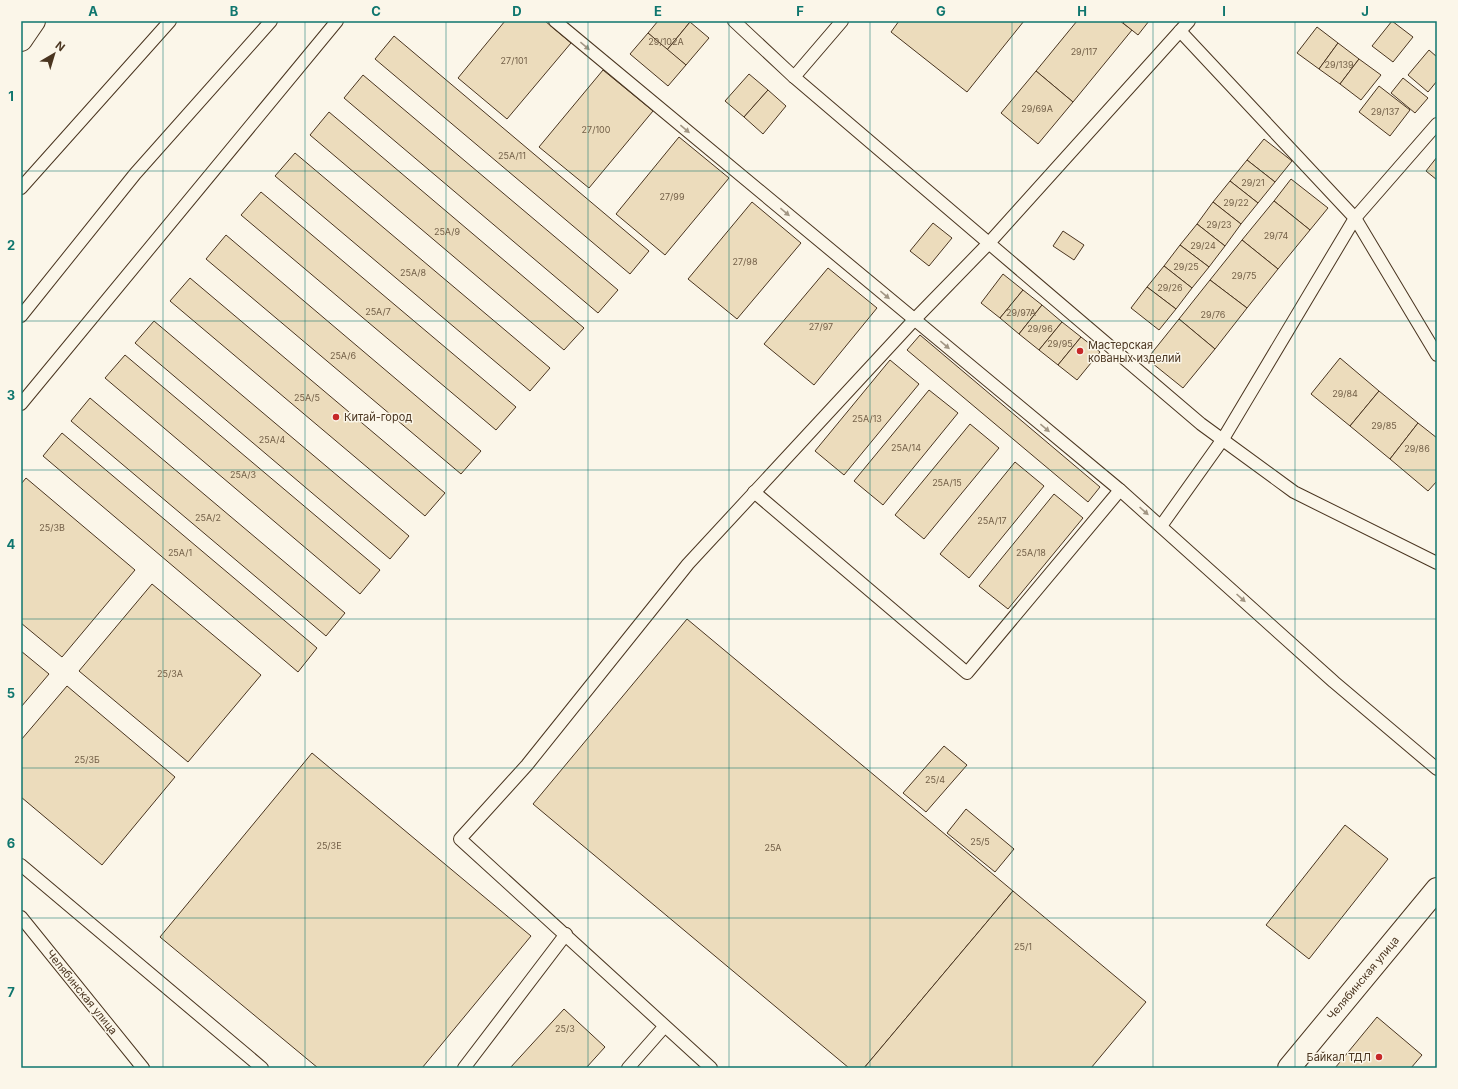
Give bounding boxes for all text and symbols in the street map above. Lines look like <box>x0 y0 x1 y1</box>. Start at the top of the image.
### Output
text: A <box>88 3 98 19</box>
text: B <box>230 3 239 19</box>
text: C <box>371 3 381 19</box>
text: D <box>512 3 522 19</box>
text: E <box>654 3 662 19</box>
text: F <box>796 3 804 19</box>
text: G <box>936 3 946 19</box>
text: H <box>1077 3 1087 19</box>
text: I <box>1222 3 1226 19</box>
text: J <box>1361 3 1369 19</box>
north arrow <box>34 34 74 74</box>
house number: 29/102А <box>648 36 684 47</box>
text: N <box>53 38 68 54</box>
one-way arrow <box>580 41 590 50</box>
house number: 29/117 <box>1071 46 1097 57</box>
house number: 27/101 <box>501 55 527 66</box>
house number: 29/139 <box>1324 59 1354 70</box>
text: 1 <box>8 88 14 104</box>
house number: 29/69А <box>1021 103 1053 114</box>
house number: 29/137 <box>1371 106 1399 117</box>
house number: 27/100 <box>582 124 611 135</box>
one-way arrow <box>680 125 690 134</box>
house number: 25А/11 <box>498 150 526 161</box>
house number: 29/21 <box>1241 177 1265 188</box>
house number: 27/99 <box>660 191 685 202</box>
house number: 29/22 <box>1223 197 1249 208</box>
one-way arrow <box>780 208 790 217</box>
house number: 29/23 <box>1206 219 1232 230</box>
house number: 25А/9 <box>434 226 461 237</box>
house number: 29/74 <box>1264 230 1289 241</box>
text: 2 <box>7 237 15 253</box>
house number: 29/24 <box>1190 240 1216 251</box>
house number: 27/98 <box>733 256 758 267</box>
house number: 29/25 <box>1173 261 1199 272</box>
house number: 25А/8 <box>400 267 427 278</box>
house number: 29/75 <box>1232 270 1256 281</box>
house number: 29/26 <box>1157 282 1183 293</box>
one-way arrow <box>879 291 890 300</box>
house number: 25А/7 <box>365 306 391 317</box>
house number: 29/97А <box>1006 307 1036 318</box>
house number: 29/76 <box>1201 309 1226 320</box>
house number: 27/97 <box>809 321 833 332</box>
house number: 29/96 <box>1027 323 1053 334</box>
house number: 29/95 <box>1047 338 1073 349</box>
place label: Мастерская кованых изделий <box>1088 338 1181 365</box>
one-way arrow <box>939 340 950 349</box>
marker: Мастерская кованых изделий <box>1075 346 1085 356</box>
house number: 25А/6 <box>330 350 357 361</box>
text: 3 <box>7 387 15 403</box>
house number: 29/84 <box>1332 388 1358 399</box>
house number: 25А/5 <box>294 392 320 403</box>
place label: Китай-город <box>344 410 412 424</box>
marker: Китай-город <box>331 412 341 422</box>
house number: 25А/13 <box>852 413 882 424</box>
house number: 29/85 <box>1371 420 1397 431</box>
one-way arrow <box>1039 423 1050 432</box>
house number: 25А/4 <box>259 434 285 445</box>
house number: 25А/14 <box>891 442 921 453</box>
house number: 29/86 <box>1404 443 1430 454</box>
house number: 25А/3 <box>230 469 257 480</box>
house number: 25А/15 <box>932 477 962 488</box>
one-way arrow <box>1139 507 1149 516</box>
house number: 25А/2 <box>195 512 221 523</box>
house number: 25А/17 <box>977 515 1007 526</box>
house number: 25/3В <box>39 522 65 533</box>
text: 4 <box>7 536 16 552</box>
house number: 25А/1 <box>168 547 192 558</box>
house number: 25А/18 <box>1016 547 1046 558</box>
one-way arrow <box>1236 594 1246 603</box>
house number: 25/3А <box>157 668 183 679</box>
text: 5 <box>7 685 15 701</box>
house number: 25/3Б <box>74 754 100 765</box>
house number: 25/4 <box>925 774 945 785</box>
text: 6 <box>7 835 15 851</box>
house number: 25/5 <box>970 836 990 847</box>
house number: 25/3Е <box>316 840 342 851</box>
house number: 25А <box>764 842 782 853</box>
street label: Челябинская улица <box>1324 933 1402 1023</box>
house number: 25/1 <box>1014 941 1032 952</box>
street label: Челябинская улица <box>44 947 120 1037</box>
text: 7 <box>7 984 15 1000</box>
house number: 25/3 <box>555 1023 575 1034</box>
place label: Байкал ТДЛ <box>1307 1050 1371 1064</box>
marker: Байкал ТДЛ <box>1374 1052 1384 1062</box>

